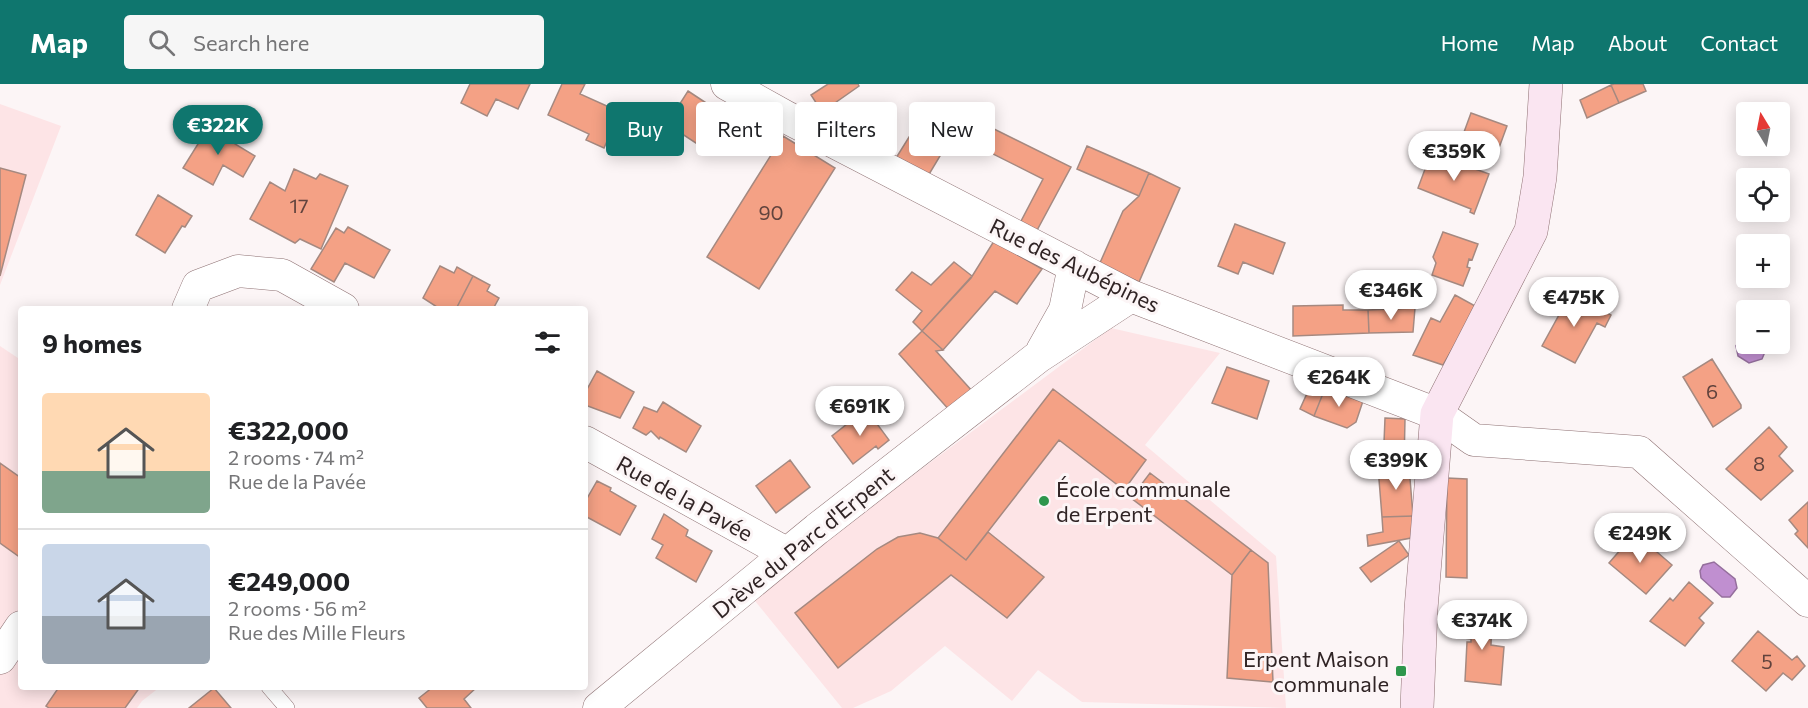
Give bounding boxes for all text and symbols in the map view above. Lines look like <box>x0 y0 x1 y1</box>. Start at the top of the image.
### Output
search box <box>124 15 544 69</box>
text: Map <box>30 25 88 59</box>
icon: search <box>145 26 178 59</box>
text: Search here <box>193 29 309 56</box>
text: Home <box>1441 30 1498 55</box>
text: Map <box>1531 30 1575 55</box>
text: About <box>1608 30 1667 55</box>
text: Contact <box>1700 30 1778 55</box>
chip: Buy <box>606 102 684 156</box>
chip: Rent <box>696 102 783 156</box>
chip: Filters <box>795 102 897 156</box>
chip: New <box>909 102 995 156</box>
north arrow <box>1736 102 1790 156</box>
map controls <box>1736 102 1790 354</box>
pin: €322K <box>176 105 260 156</box>
text: €322K <box>187 112 249 136</box>
pin: €359K <box>1412 131 1496 182</box>
text: €359K <box>1422 138 1486 162</box>
button: locate <box>1736 168 1790 222</box>
house number: 17 <box>289 193 309 217</box>
house number: 90 <box>758 200 784 224</box>
street label: Rue des Aubépines <box>985 212 1165 318</box>
button: + <box>1736 234 1790 288</box>
pin: €346K <box>1349 270 1433 321</box>
text: €346K <box>1359 277 1423 301</box>
pin: €475K <box>1532 277 1616 328</box>
text: €475K <box>1543 284 1605 308</box>
button: − <box>1736 300 1790 354</box>
icon: filters <box>531 326 564 359</box>
text: 9 homes <box>42 327 142 358</box>
pin: €264K <box>1297 357 1381 408</box>
text: €264K <box>1307 364 1371 388</box>
house number: 6 <box>1706 379 1718 403</box>
pin: €691K <box>818 386 902 437</box>
text: €691K <box>829 393 891 417</box>
text: €322,000 <box>228 414 349 445</box>
icon: home <box>90 417 162 489</box>
pin: €399K <box>1354 440 1438 491</box>
text: 2 rooms · 74 m² <box>228 445 364 469</box>
text: €399K <box>1364 447 1428 471</box>
street label: Rue de la Pavée <box>612 449 758 547</box>
house number: 8 <box>1753 451 1765 475</box>
street label: Drève du Parc d'Erpent <box>707 460 899 624</box>
text: Rue de la Pavée <box>228 469 366 493</box>
place label: École communale de Erpent <box>1056 475 1231 527</box>
marker: École communale de Erpent <box>1037 494 1051 508</box>
pin: €249K <box>1598 513 1682 564</box>
text: €249K <box>1608 520 1672 544</box>
text: €249,000 <box>228 565 350 596</box>
icon: home <box>90 568 162 640</box>
text: 2 rooms · 56 m² <box>228 596 366 620</box>
pin: €374K <box>1440 600 1524 651</box>
text: €374K <box>1451 607 1513 631</box>
text: Rue des Mille Fleurs <box>228 620 406 644</box>
place label: Erpent Maison communale <box>1243 645 1389 697</box>
house number: 5 <box>1761 649 1773 673</box>
marker: Erpent Maison communale <box>1394 664 1408 678</box>

